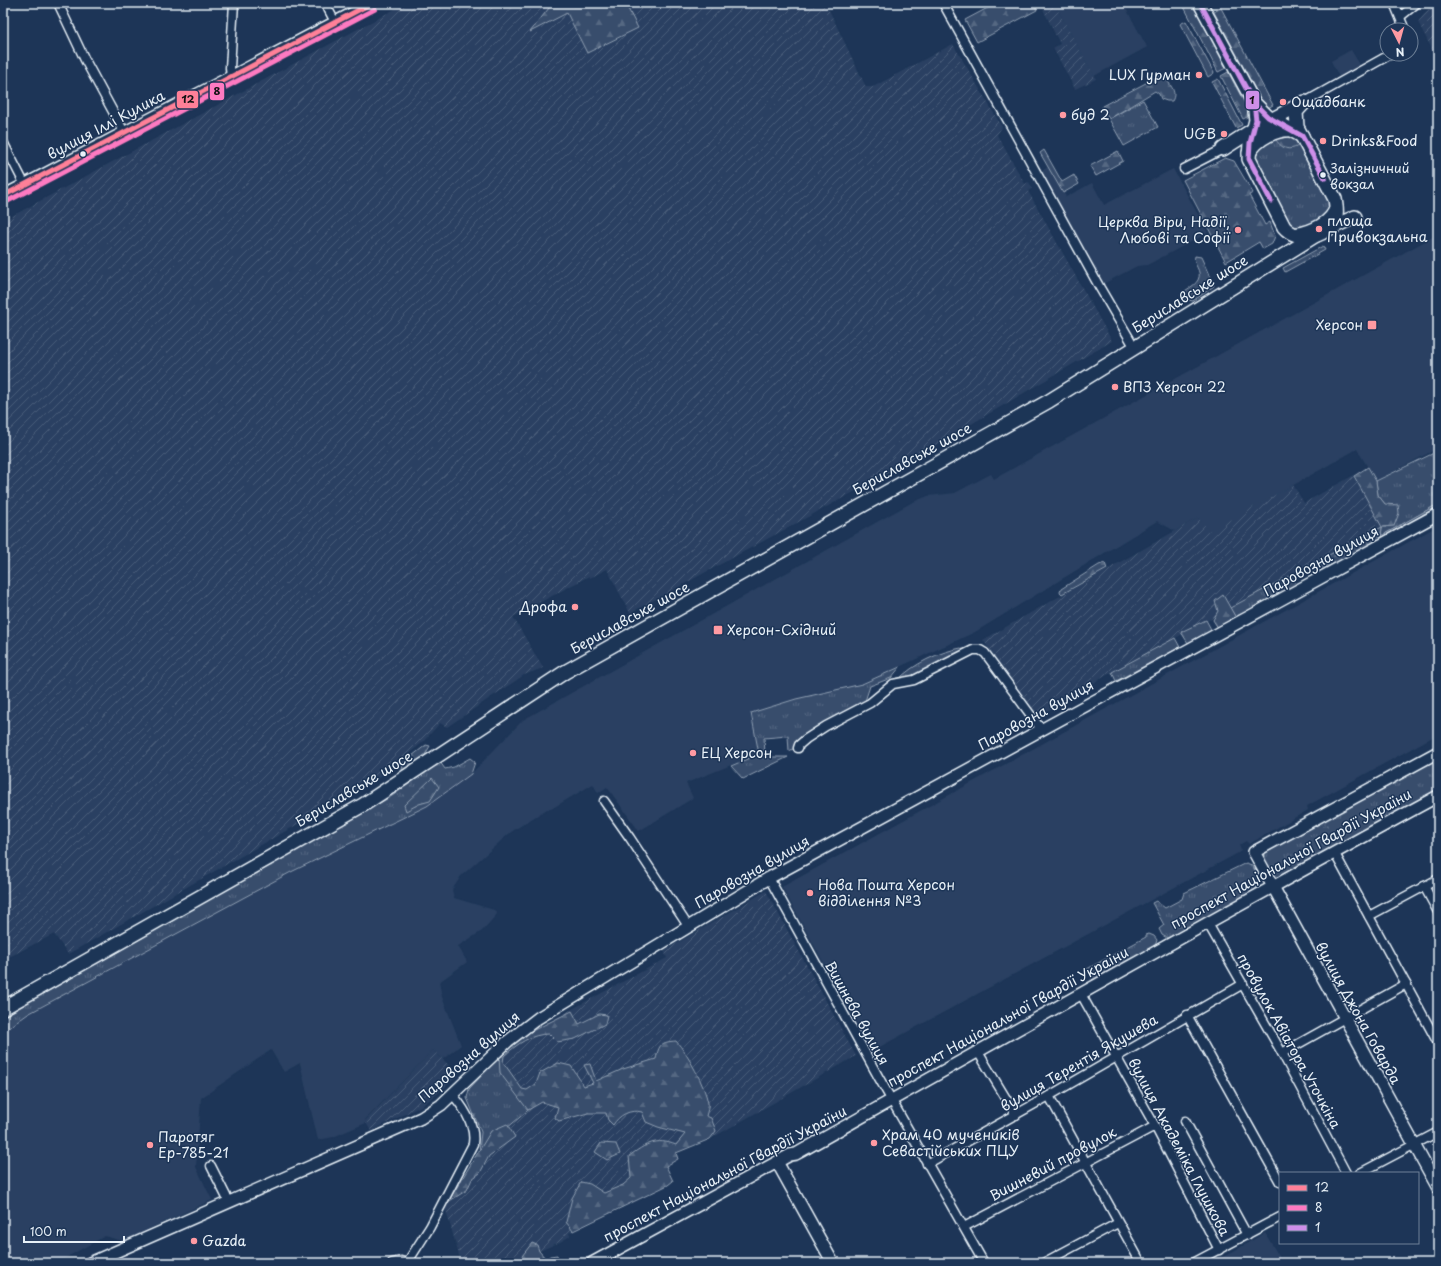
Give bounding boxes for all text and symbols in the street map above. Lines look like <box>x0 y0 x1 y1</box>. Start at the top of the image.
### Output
north arrow <box>1379 22 1419 62</box>
text: N <box>1395 44 1405 61</box>
place label: LUX Гурман <box>1109 64 1191 85</box>
marker: LUX Гурман <box>1194 70 1204 80</box>
line badge: 8 <box>209 82 225 101</box>
text: 8 <box>214 82 221 99</box>
street label: вулиця Іллі Кулика <box>43 85 168 164</box>
line badge: 12 <box>176 90 199 109</box>
text: 12 <box>182 90 195 107</box>
line badge: 1 <box>1245 90 1260 110</box>
text: 1 <box>1249 91 1255 108</box>
place label: Ощадбанк <box>1291 91 1366 112</box>
marker: Ощадбанк <box>1278 97 1288 107</box>
place label: буд 2 <box>1071 104 1110 125</box>
marker: буд 2 <box>1058 110 1068 120</box>
place label: UGB <box>1184 123 1216 144</box>
marker: UGB <box>1219 129 1229 139</box>
place label: Drinks&Food <box>1331 130 1417 151</box>
marker: Drinks&Food <box>1318 136 1328 146</box>
unlabelled marker <box>78 149 88 159</box>
place label: Залізничний вокзал <box>1329 158 1409 193</box>
marker: Залізничний вокзал <box>1318 170 1328 180</box>
place label: площа Привокзальна <box>1327 210 1428 247</box>
place label: Церква Віри, Надії, Любові та Софії <box>1098 211 1231 248</box>
marker: площа Привокзальна <box>1314 224 1324 234</box>
marker: Церква Віри, Надії, Любові та Софії <box>1233 225 1243 235</box>
street label: Бериславське шосе <box>1128 249 1252 338</box>
place label: Херсон <box>1316 314 1363 335</box>
marker: Херсон <box>1366 319 1378 331</box>
place label: ВПЗ Херсон 22 <box>1123 376 1226 397</box>
marker: ВПЗ Херсон 22 <box>1110 382 1120 392</box>
street label: Бериславське шосе <box>848 417 975 500</box>
street label: Паровозна вулиця <box>1259 520 1382 601</box>
street label: Бериславське шосе <box>566 576 693 659</box>
place label: Дрофа <box>519 596 567 617</box>
marker: Дрофа <box>570 602 580 612</box>
place label: Херсон-Східний <box>727 619 836 640</box>
marker: Херсон-Східний <box>712 624 724 636</box>
street label: Паровозна вулиця <box>974 674 1097 755</box>
place label: ЕЦ Херсон <box>701 742 772 763</box>
street label: Бериславське шосе <box>291 745 416 832</box>
marker: ЕЦ Херсон <box>688 748 698 758</box>
street label: проспект Національної Гвардії України <box>1166 783 1415 934</box>
street label: Паровозна вулиця <box>691 830 813 913</box>
place label: Нова Пошта Херсон відділення №3 <box>818 874 955 911</box>
marker: Нова Пошта Херсон відділення №3 <box>805 888 815 898</box>
street label: вулиця Джона Говарда <box>1311 938 1406 1088</box>
street label: проспект Національної Гвардії України <box>883 941 1132 1092</box>
street label: провулок Авіатора Уточкіна <box>1232 949 1347 1132</box>
street label: Вишнева вулиця <box>820 957 895 1069</box>
street label: Паровозна вулиця <box>413 1006 524 1107</box>
street label: вулиця Терентія Якушева <box>996 1009 1162 1116</box>
street label: вулиця Академіка Глушкова <box>1123 1054 1236 1240</box>
street label: проспект Національної Гвардії України <box>599 1100 850 1247</box>
street label: Вишневий провулок <box>986 1121 1120 1206</box>
place label: Храм 40 мучеників Севастійських ПЦУ <box>882 1124 1020 1161</box>
place label: Паротяг Ер-785-21 <box>158 1126 229 1163</box>
marker: Храм 40 мучеників Севастійських ПЦУ <box>869 1138 879 1148</box>
marker: Паротяг Ер-785-21 <box>145 1140 155 1150</box>
legend <box>1279 1172 1419 1244</box>
text: 12 <box>1315 1178 1329 1196</box>
text: 8 <box>1315 1198 1323 1216</box>
scale bar <box>24 1218 124 1244</box>
text: 1 <box>1315 1218 1320 1236</box>
text: 100 m <box>30 1222 67 1240</box>
place label: Gazda <box>202 1230 247 1251</box>
marker: Gazda <box>189 1236 199 1246</box>

